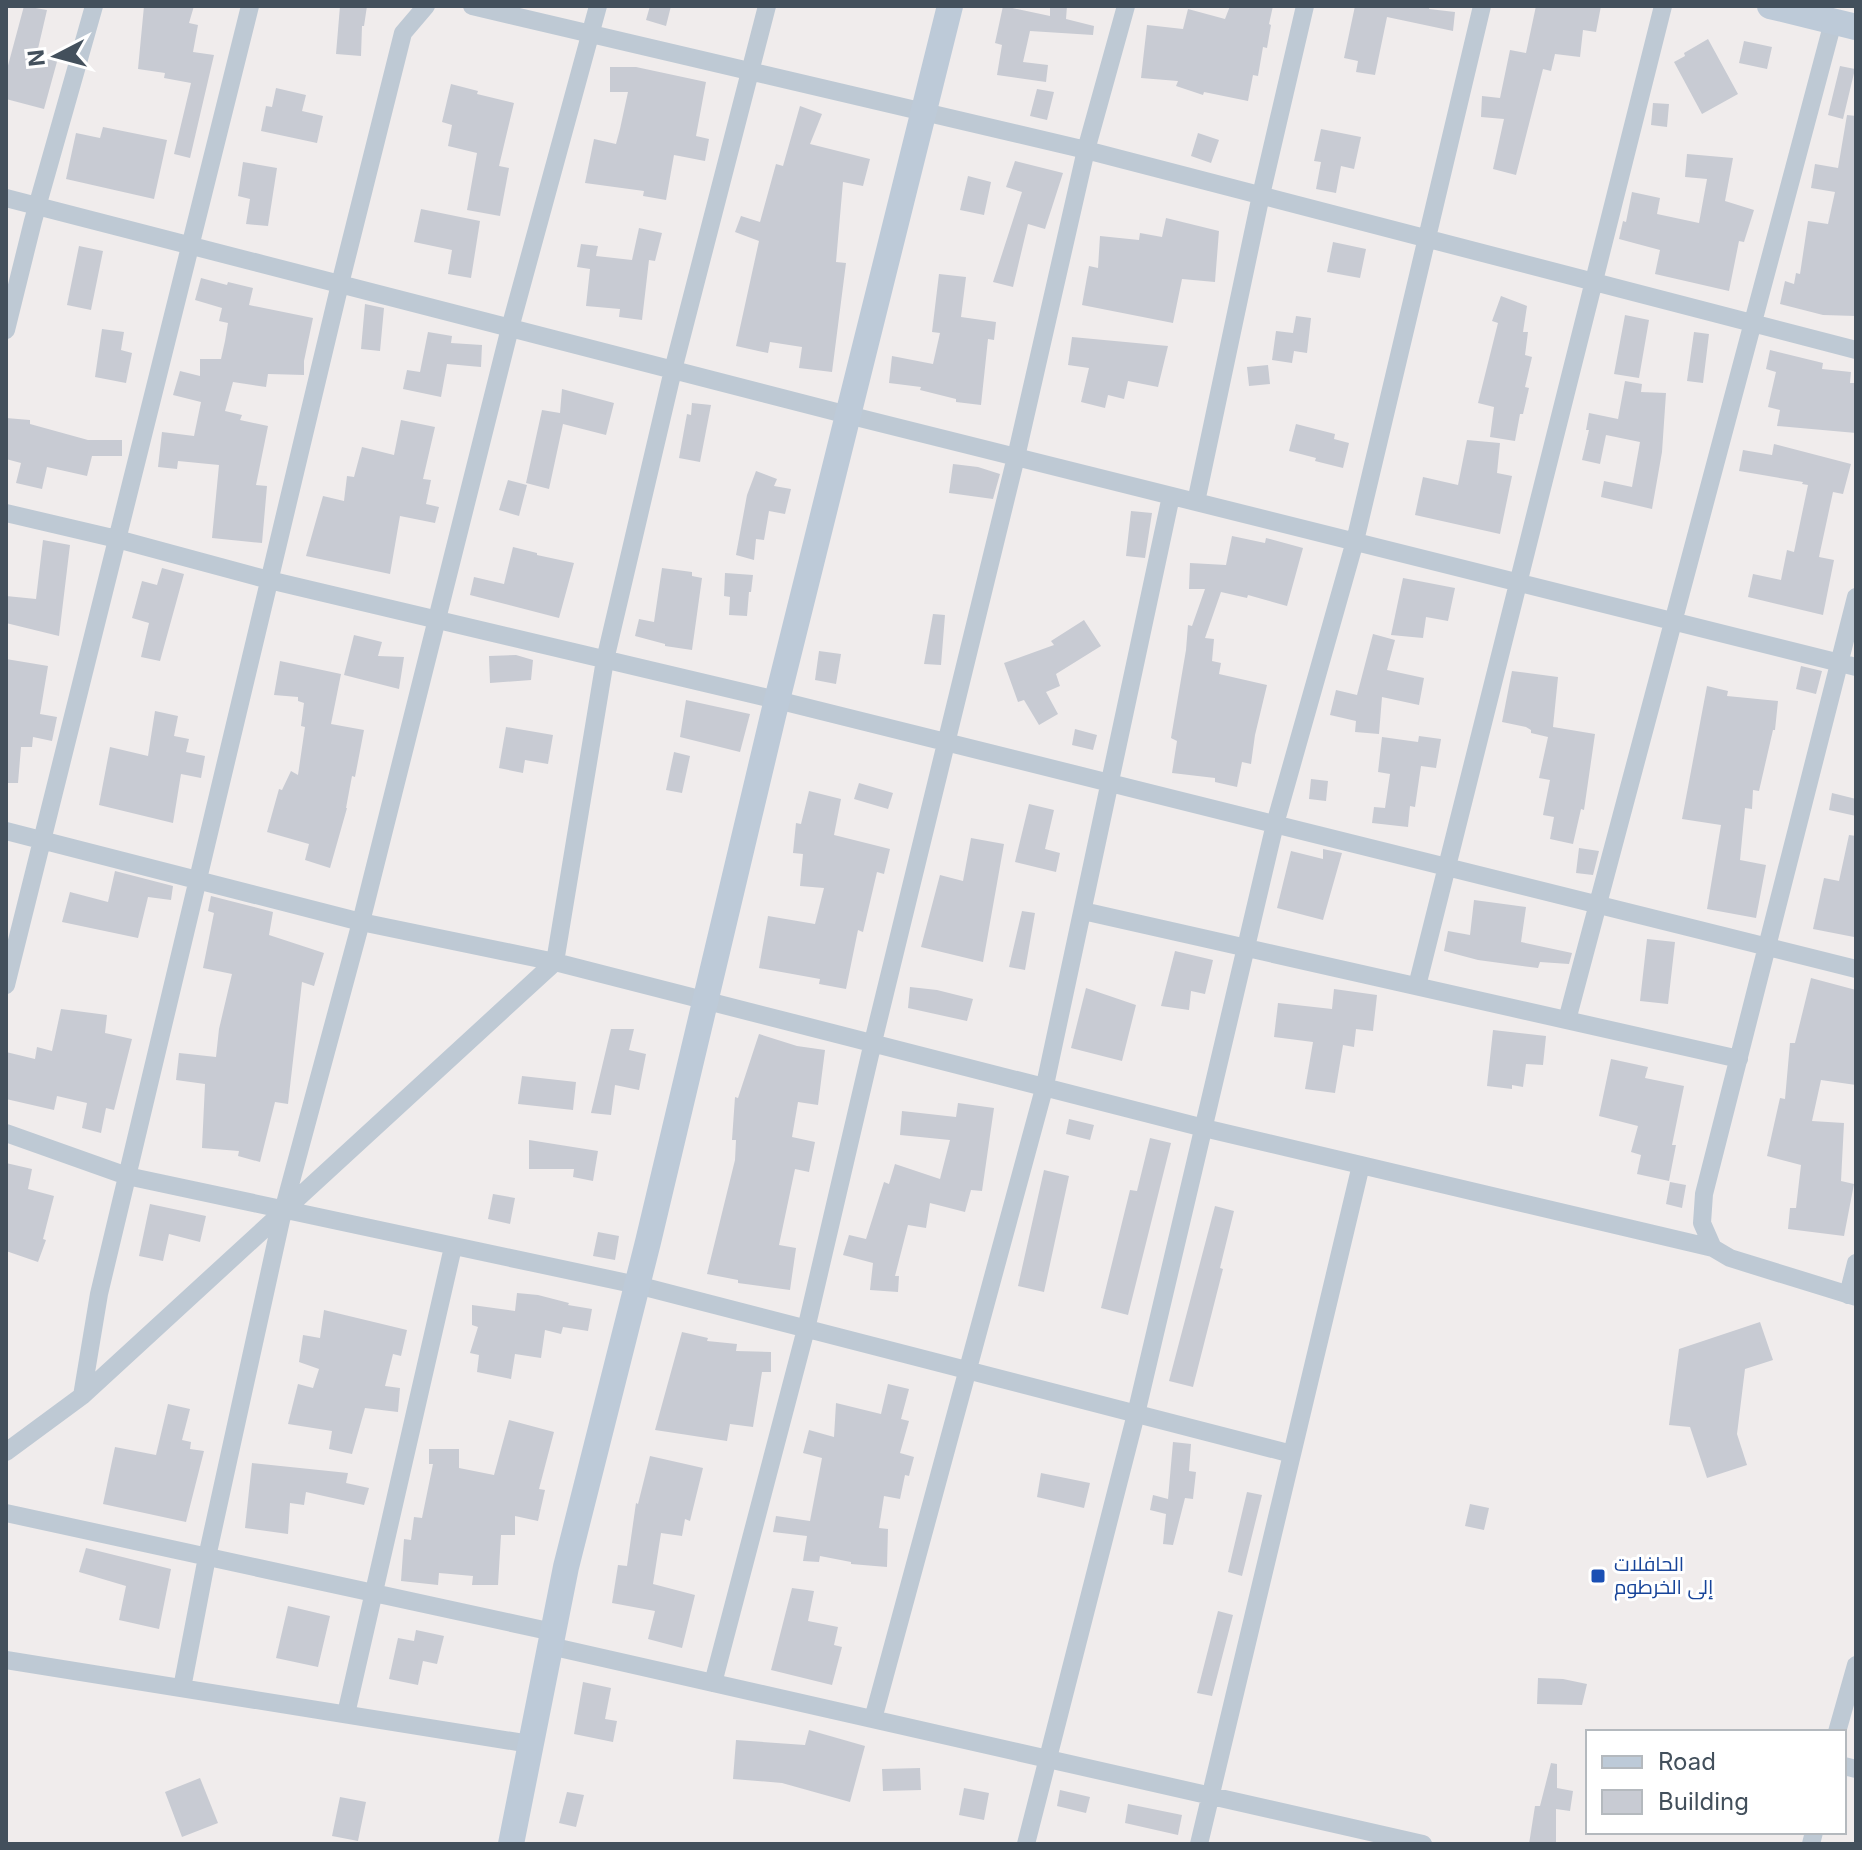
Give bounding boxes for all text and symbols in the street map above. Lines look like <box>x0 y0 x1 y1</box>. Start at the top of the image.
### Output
north arrow <box>16 16 96 96</box>
text: N <box>22 48 50 68</box>
place label: الحافلات إلى الخرطوم <box>1614 1552 1713 1601</box>
marker: الحافلات إلى الخرطوم <box>1589 1567 1607 1585</box>
legend <box>1586 1730 1846 1834</box>
text: Road <box>1658 1747 1716 1776</box>
text: Building <box>1658 1787 1749 1816</box>

